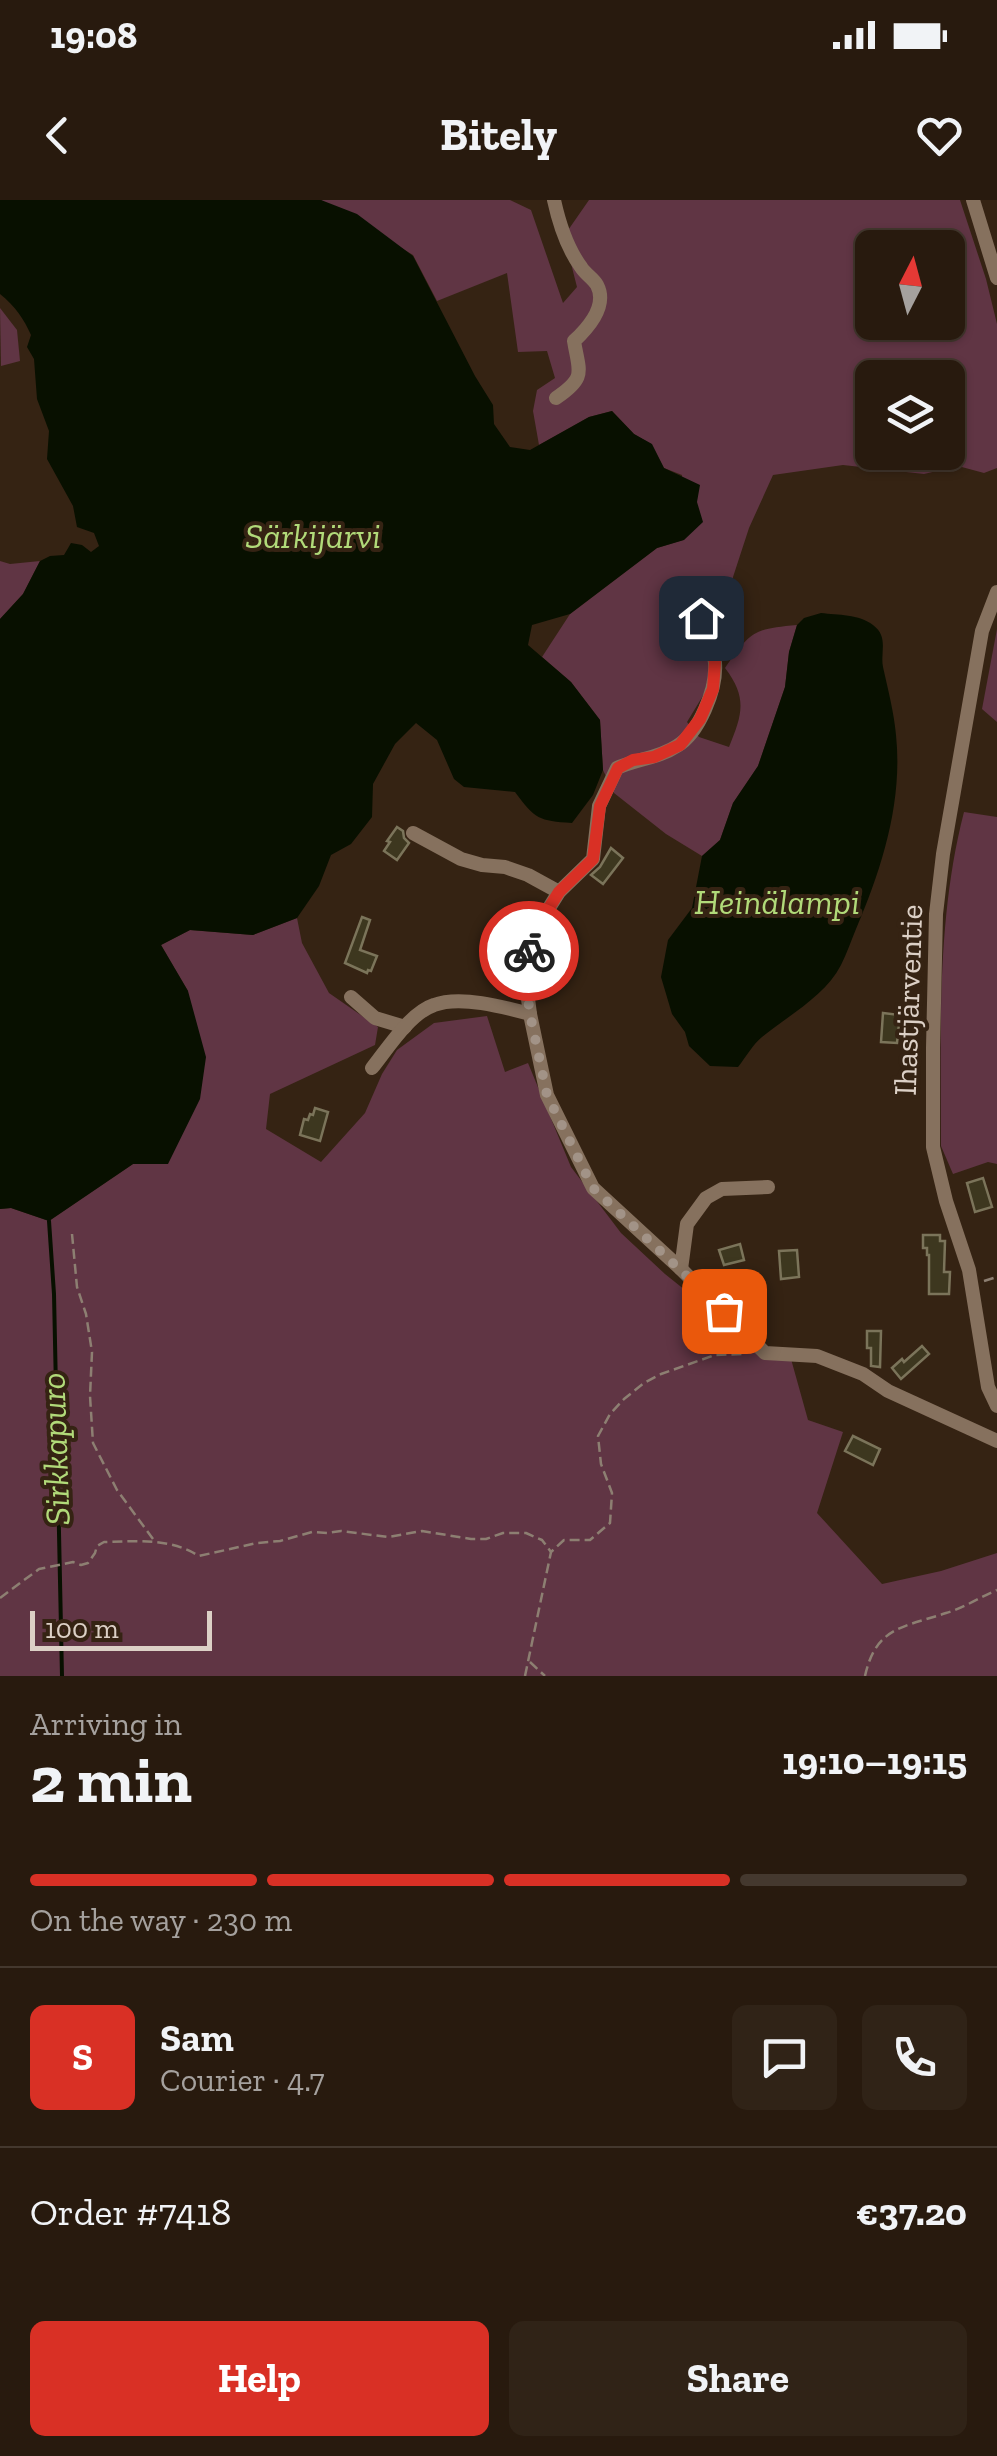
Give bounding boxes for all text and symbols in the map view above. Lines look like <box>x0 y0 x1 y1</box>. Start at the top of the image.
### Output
text: 19:08 <box>50 12 137 58</box>
icon: back <box>30 108 85 163</box>
text: Bitely <box>440 108 557 162</box>
icon: heart <box>912 108 967 163</box>
north arrow <box>855 230 965 340</box>
map controls <box>855 230 965 470</box>
button: layers <box>855 360 965 470</box>
water label: Särkijärvi <box>245 515 381 557</box>
pin <box>659 576 744 661</box>
icon: home <box>674 591 729 646</box>
water label: Heinälampi <box>694 881 860 923</box>
courier <box>479 901 579 1001</box>
street label: Ihastjärventie <box>886 904 930 1096</box>
icon: bike <box>502 924 557 979</box>
pin <box>682 1269 767 1354</box>
icon: bag <box>697 1284 752 1339</box>
water label: Sirkkapuro <box>31 1372 79 1526</box>
scale bar <box>30 1606 212 1650</box>
text: 100 m <box>45 1612 119 1645</box>
text: Arriving in <box>30 1705 182 1743</box>
text: 19:10–19:15 <box>782 1738 967 1784</box>
text: 2 min <box>30 1741 192 1819</box>
text: On the way · 230 m <box>30 1901 292 1939</box>
button: chat <box>732 2005 837 2110</box>
button: phone <box>862 2005 967 2110</box>
text: Sam <box>160 2015 234 2061</box>
text: S <box>72 2034 93 2080</box>
text: Courier · 4.7 <box>160 2061 324 2099</box>
text: Order #7418 <box>30 2189 231 2235</box>
text: €37.20 <box>856 2189 967 2235</box>
button: Help <box>30 2321 489 2436</box>
button: Share <box>509 2321 967 2436</box>

